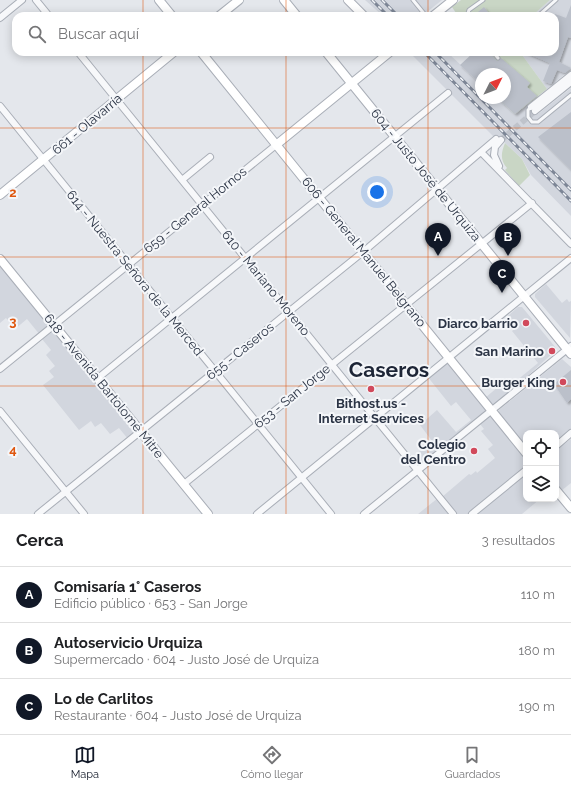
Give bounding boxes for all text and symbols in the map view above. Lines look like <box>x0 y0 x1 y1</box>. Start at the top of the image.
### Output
search box <box>12 12 559 56</box>
icon: search <box>26 23 48 45</box>
text: Buscar aquí <box>58 25 139 43</box>
north arrow <box>475 68 511 104</box>
street label: 661 - Olavarría <box>49 90 125 158</box>
street label: 604 - Justo José de Urquiza <box>368 106 484 244</box>
street label: 659 - General Hornos <box>140 164 250 256</box>
street label: 606 - General Manuel Belgrano <box>299 174 429 330</box>
your location <box>367 182 387 202</box>
text: 2 <box>9 185 17 200</box>
street label: 614 - Nuestra Señora de la Merced <box>64 187 206 359</box>
pin: A <box>425 223 451 256</box>
pin: B <box>495 223 521 256</box>
street label: 610 - Mariano Moreno <box>219 227 313 339</box>
pin: C <box>489 260 515 293</box>
street label: 618 - Avenida Bartolomé Mitre <box>41 311 167 462</box>
text: 3 <box>9 314 17 329</box>
place label: Diarco barrio <box>438 316 518 331</box>
marker: Diarco barrio <box>521 318 531 328</box>
street label: 655 - Caseros <box>203 319 277 383</box>
place label: San Marino <box>475 344 544 359</box>
marker: San Marino <box>547 346 557 356</box>
district label: Caseros <box>349 357 429 382</box>
street label: 653 - San Jorge <box>251 361 333 431</box>
place label: Burger King <box>481 375 555 390</box>
marker: Burger King <box>558 377 568 387</box>
marker: Bithost.us - Internet Services <box>366 384 376 394</box>
place label: Bithost.us - Internet Services <box>318 396 424 426</box>
map controls <box>523 430 559 502</box>
button: locate <box>523 430 559 466</box>
place label: Colegio del Centro <box>401 437 466 467</box>
text: 4 <box>9 442 17 457</box>
marker: Colegio del Centro <box>469 446 479 456</box>
button: layers <box>523 466 559 502</box>
text: Cerca <box>16 530 64 550</box>
text: 3 resultados <box>482 533 555 548</box>
text: Comisaría 1° Caseros <box>54 578 201 596</box>
text: A <box>25 587 33 602</box>
text: 110 m <box>521 587 555 602</box>
text: Edificio público · 653 - San Jorge <box>54 596 248 611</box>
text: Autoservicio Urquiza <box>54 634 203 652</box>
text: B <box>25 643 33 658</box>
text: 180 m <box>519 643 555 658</box>
text: Supermercado · 604 - Justo José de Urquiza <box>54 652 319 667</box>
text: Lo de Carlitos <box>54 690 153 708</box>
text: C <box>25 699 33 714</box>
text: 190 m <box>519 699 555 714</box>
text: Restaurante · 604 - Justo José de Urquiza <box>54 708 302 723</box>
tab: Mapa <box>71 744 99 781</box>
tab: Cómo llegar <box>241 744 303 781</box>
tab: Guardados <box>445 744 500 781</box>

